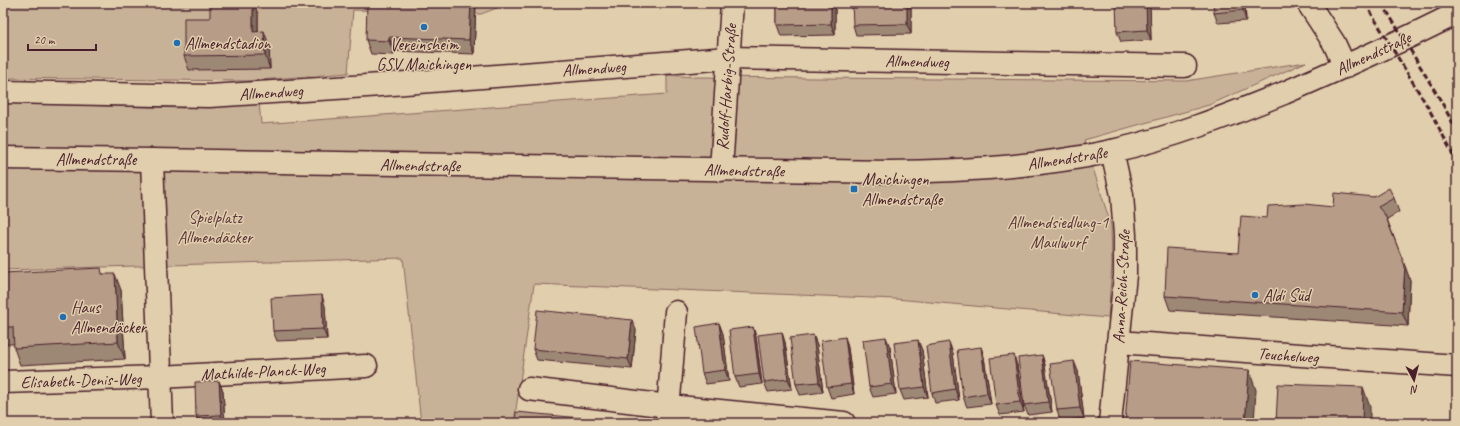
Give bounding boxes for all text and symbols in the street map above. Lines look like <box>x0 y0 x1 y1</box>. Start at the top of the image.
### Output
marker: Vereinsheim GSV Maichingen <box>419 22 429 32</box>
street label: Rudolf-Harbig-Straße <box>712 22 741 151</box>
scale bar <box>28 26 96 52</box>
street label: Allmendstraße <box>1332 26 1415 80</box>
text: 20 m <box>34 32 56 48</box>
place label: Allmendstadion <box>185 33 272 54</box>
place label: Vereinsheim GSV Maichingen <box>377 34 472 75</box>
marker: Allmendstadion <box>172 38 182 48</box>
street label: Allmendweg <box>885 50 950 73</box>
street label: Allmendweg <box>561 56 628 81</box>
street label: Allmendweg <box>238 80 305 105</box>
street label: Allmendstraße <box>1026 142 1110 175</box>
street label: Allmendstraße <box>56 149 138 170</box>
street label: Allmendstraße <box>380 154 462 177</box>
street label: Allmendstraße <box>704 159 786 182</box>
place label: Maichingen Allmendstraße <box>862 169 944 210</box>
marker: Maichingen Allmendstraße <box>849 184 859 194</box>
park label: Spielplatz Allmendäcker <box>178 207 254 248</box>
park label: Allmendsiedlung-1 Maulwurf <box>1008 212 1110 253</box>
street label: Anna-Reich-Straße <box>1108 228 1135 344</box>
place label: Aldi Süd <box>1263 285 1312 306</box>
marker: Aldi Süd <box>1250 290 1260 300</box>
place label: Haus Allmendäcker <box>71 297 148 338</box>
marker: Haus Allmendäcker <box>58 312 68 322</box>
street label: Teuchelweg <box>1257 343 1321 368</box>
street label: Mathilde-Planck-Weg <box>200 358 327 385</box>
north arrow <box>1394 360 1434 400</box>
street label: Elisabeth-Denis-Weg <box>20 368 143 393</box>
text: N <box>1409 383 1419 398</box>

